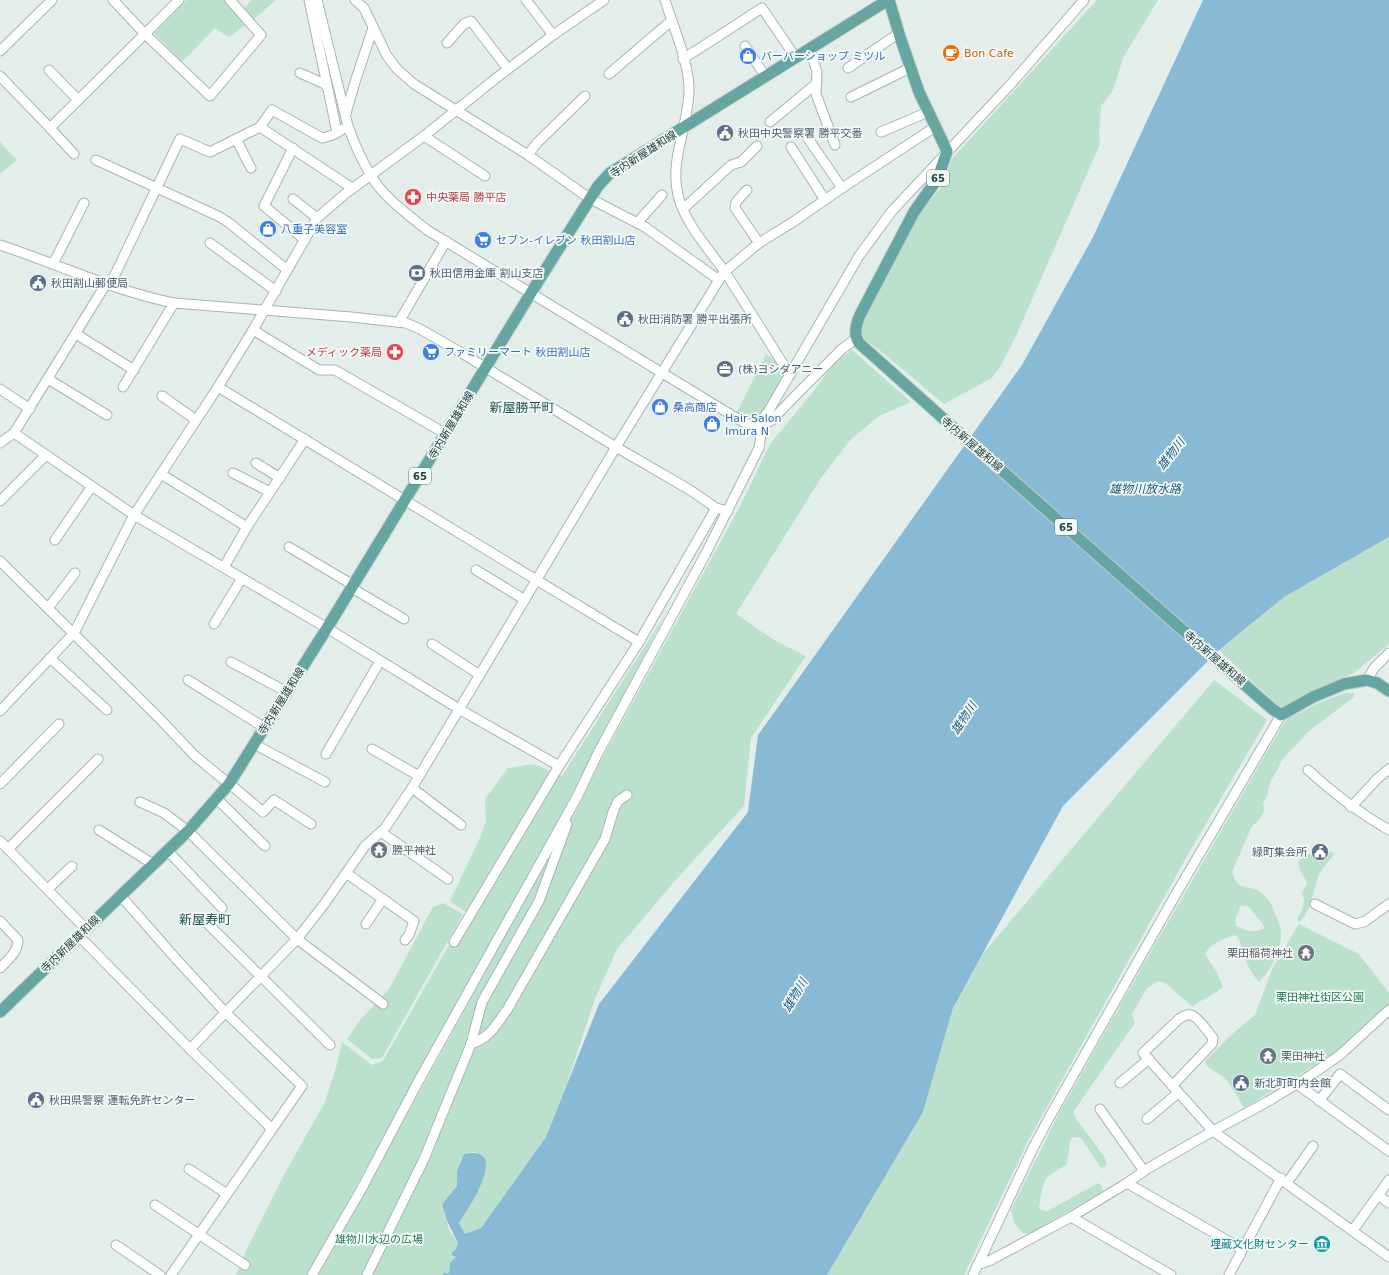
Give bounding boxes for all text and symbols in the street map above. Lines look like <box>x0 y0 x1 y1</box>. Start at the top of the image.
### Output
cafe icon: Bon Cafe <box>941 43 961 63</box>
shop icon: バーバーショップ ミツル <box>738 46 758 66</box>
place label: Bon Cafe <box>964 47 1014 60</box>
place label: バーバーショップ ミツル <box>761 50 885 63</box>
public building icon: 秋田中央警察署 勝平交番 <box>715 123 735 143</box>
place label: 秋田中央警察署 勝平交番 <box>738 127 863 140</box>
street label: 寺内新屋雄和線 <box>607 128 679 181</box>
road number: 65 <box>927 170 949 186</box>
pharmacy icon: 中央薬局 勝平店 <box>403 187 423 207</box>
place label: 中央薬局 勝平店 <box>426 191 507 204</box>
shop icon: 八重子美容室 <box>258 219 278 239</box>
place label: 八重子美容室 <box>281 223 347 236</box>
supermarket icon: セブン-イレブン 秋田割山店 <box>473 230 493 250</box>
place label: セブン-イレブン 秋田割山店 <box>496 234 635 247</box>
bank icon: 秋田信用金庫 割山支店 <box>407 263 427 283</box>
place label: 秋田信用金庫 割山支店 <box>430 267 544 280</box>
public building icon: 秋田割山郵便局 <box>28 273 48 293</box>
place label: 秋田割山郵便局 <box>51 277 128 290</box>
public building icon: 秋田消防署 勝平出張所 <box>615 309 635 329</box>
place label: 秋田消防署 勝平出張所 <box>638 313 752 326</box>
pharmacy icon: メディック薬局 <box>385 342 405 362</box>
supermarket icon: ファミリーマート 秋田割山店 <box>421 342 441 362</box>
place label: メディック薬局 <box>306 346 382 359</box>
place label: ファミリーマート 秋田割山店 <box>444 346 591 359</box>
office icon: (株)ヨシダアニー <box>715 359 735 379</box>
place label: (株)ヨシダアニー <box>738 363 823 376</box>
street label: 寺内新屋雄和線 <box>426 389 477 462</box>
shop icon: 桑高商店 <box>650 397 670 417</box>
district label: 新屋勝平町 <box>489 400 555 415</box>
place label: 桑高商店 <box>673 401 717 414</box>
place label: Hair Salon Imura N <box>725 412 782 438</box>
shop icon: Hair Salon Imura N <box>702 414 722 434</box>
street label: 寺内新屋雄和線 <box>938 414 1005 475</box>
water label: 雄物川 <box>1154 434 1189 472</box>
road number: 65 <box>409 468 431 484</box>
water label: 雄物川放水路 <box>1109 482 1182 496</box>
road number: 65 <box>1055 519 1077 535</box>
street label: 寺内新屋雄和線 <box>1181 628 1248 689</box>
street label: 寺内新屋雄和線 <box>256 665 307 737</box>
water label: 雄物川 <box>948 697 981 737</box>
temple icon: 勝平神社 <box>369 840 389 860</box>
public building icon: 緑町集会所 <box>1310 842 1330 862</box>
place label: 勝平神社 <box>392 844 436 857</box>
place label: 緑町集会所 <box>1252 846 1308 859</box>
district label: 新屋寿町 <box>179 912 231 927</box>
street label: 寺内新屋雄和線 <box>38 913 103 976</box>
temple icon: 栗田稲荷神社 <box>1296 943 1316 963</box>
place label: 栗田稲荷神社 <box>1227 947 1293 960</box>
water label: 雄物川 <box>780 974 811 1014</box>
park label: 栗田神社街区公園 <box>1276 991 1364 1004</box>
temple icon: 栗田神社 <box>1258 1046 1278 1066</box>
place label: 栗田神社 <box>1281 1050 1325 1063</box>
public building icon: 新北町町内会館 <box>1231 1073 1251 1093</box>
place label: 新北町町内会館 <box>1254 1077 1331 1090</box>
public building icon: 秋田県警察 運転免許センター <box>26 1090 46 1110</box>
place label: 秋田県警察 運転免許センター <box>49 1094 196 1107</box>
park label: 雄物川水辺の広場 <box>335 1233 423 1246</box>
museum icon: 埋蔵文化財センター <box>1312 1234 1332 1254</box>
place label: 埋蔵文化財センター <box>1210 1238 1309 1251</box>

